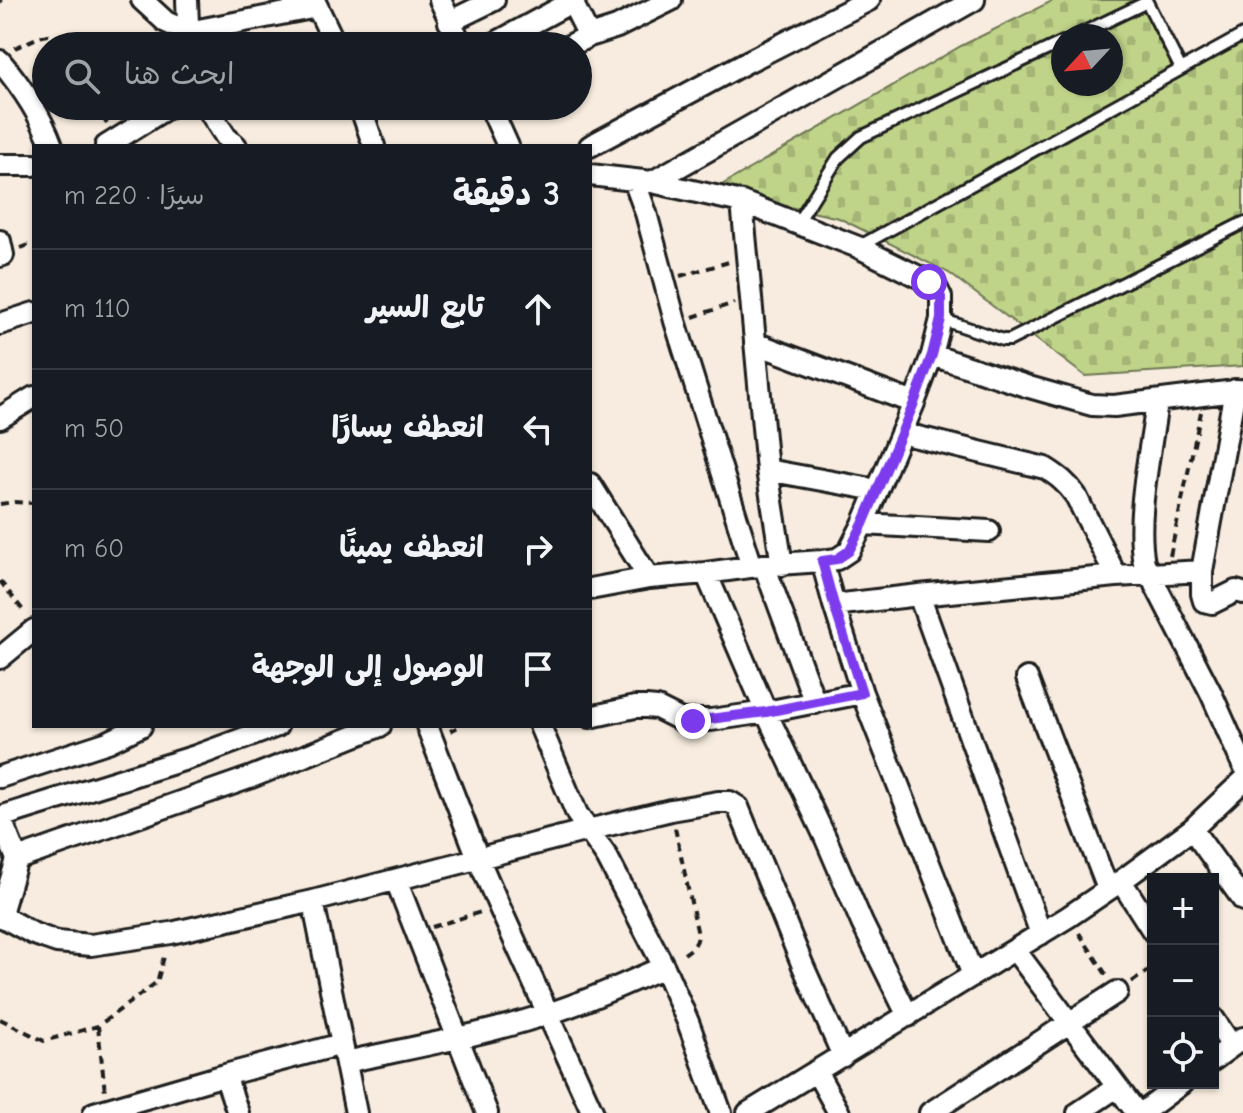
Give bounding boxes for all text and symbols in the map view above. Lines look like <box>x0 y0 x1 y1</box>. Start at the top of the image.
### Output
north arrow <box>1051 24 1123 96</box>
search box <box>32 32 592 120</box>
icon: search <box>60 54 104 98</box>
text: ابحث هنا <box>124 57 234 92</box>
text: 3 دقيقة <box>453 174 560 214</box>
text: سيرًا · 220 m <box>64 181 204 211</box>
route start <box>911 264 947 300</box>
icon: ahead <box>516 287 560 331</box>
text: تابع السير <box>366 290 484 325</box>
text: 110 m <box>64 294 131 324</box>
icon: left <box>516 407 560 451</box>
text: انعطف يسارًا <box>332 410 484 445</box>
text: 50 m <box>64 414 124 444</box>
icon: right <box>516 527 560 571</box>
text: انعطف يمينًا <box>339 530 484 565</box>
text: 60 m <box>64 534 124 564</box>
icon: arrive <box>516 647 560 691</box>
text: الوصول إلى الوجهة <box>252 650 484 685</box>
route end <box>675 703 711 739</box>
map controls <box>1147 873 1219 1089</box>
button: + <box>1147 873 1219 945</box>
button: − <box>1147 945 1219 1017</box>
button: locate <box>1147 1017 1219 1089</box>

